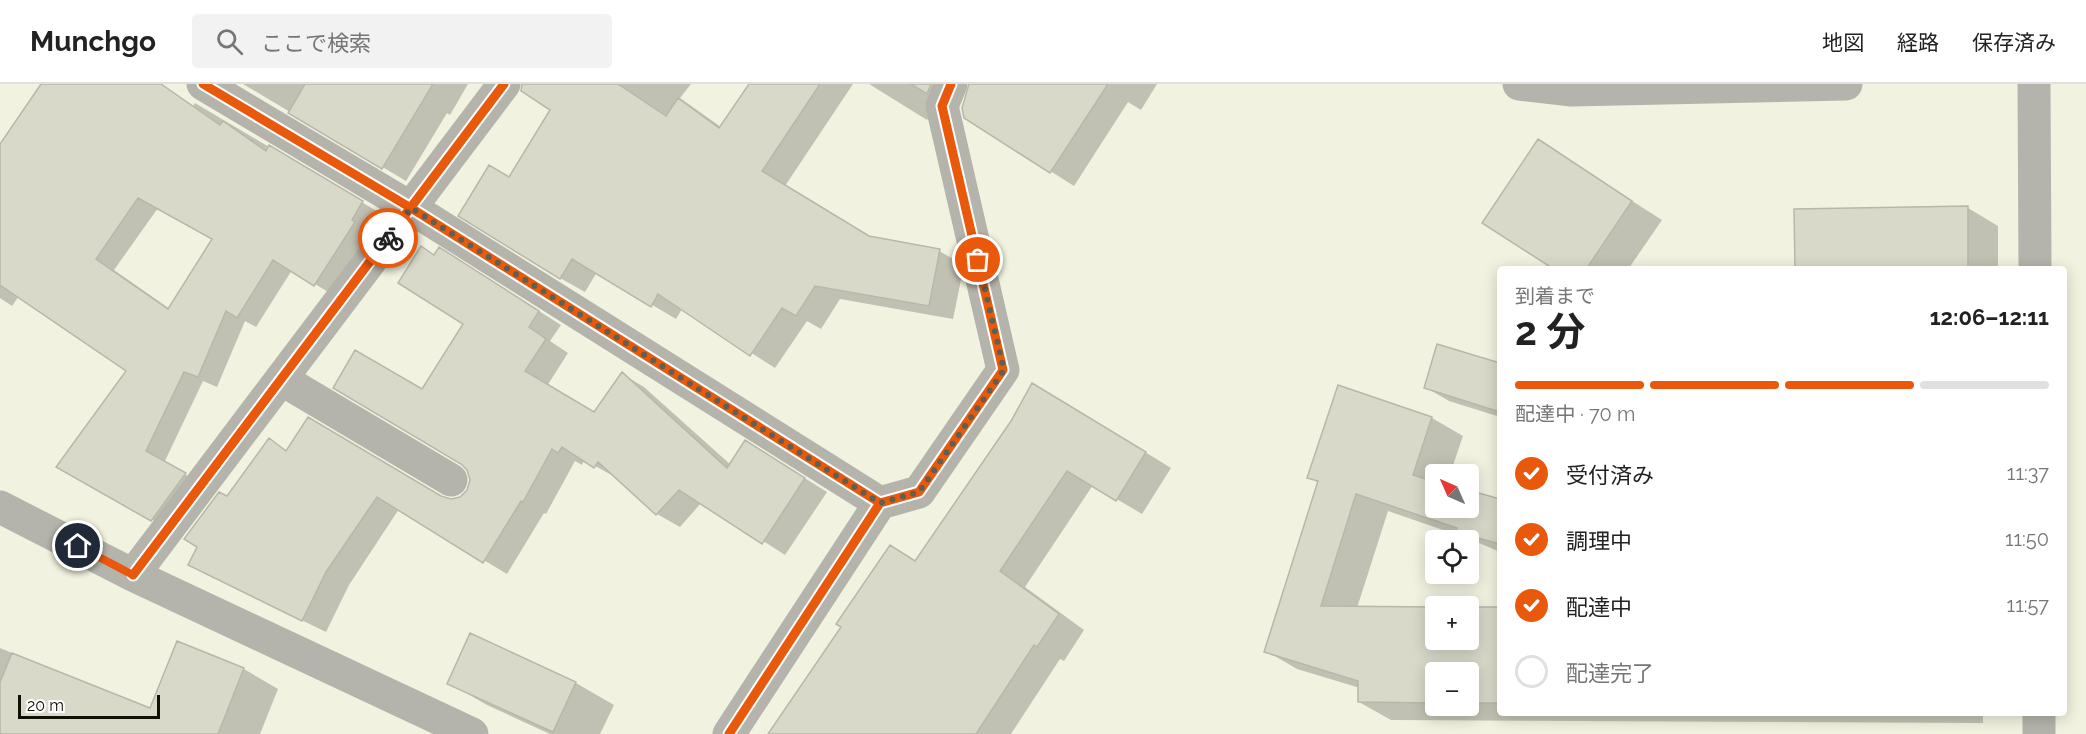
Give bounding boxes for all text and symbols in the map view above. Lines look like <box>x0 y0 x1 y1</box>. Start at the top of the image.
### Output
search box <box>192 14 612 68</box>
text: Munchgo <box>30 25 156 58</box>
icon: search <box>213 25 246 58</box>
text: ここで検索 <box>261 30 371 56</box>
text: 地図 <box>1822 30 1864 55</box>
text: 経路 <box>1897 30 1939 55</box>
text: 保存済み <box>1972 30 2056 55</box>
courier <box>358 208 418 268</box>
icon: bike <box>372 222 405 255</box>
pin <box>952 234 1003 285</box>
icon: bag <box>961 243 994 276</box>
text: 到着まで <box>1515 284 1595 308</box>
text: 12:06–12:11 <box>1930 304 2049 330</box>
text: 2 分 <box>1515 308 1585 354</box>
text: 配達中 · 70 m <box>1515 402 1635 426</box>
icon: check <box>1515 457 1548 490</box>
text: 11:37 <box>2007 461 2049 485</box>
text: 受付済み <box>1566 462 1654 488</box>
north arrow <box>1425 464 1479 518</box>
map controls <box>1425 464 1479 716</box>
pin <box>52 520 103 571</box>
icon: check <box>1515 523 1548 556</box>
text: 11:50 <box>2005 527 2049 551</box>
text: 調理中 <box>1566 528 1632 554</box>
icon: home <box>61 529 94 562</box>
button: locate <box>1425 530 1479 584</box>
icon: check <box>1515 589 1548 622</box>
text: 11:57 <box>2007 593 2049 617</box>
text: 配達中 <box>1566 594 1632 620</box>
button: + <box>1425 596 1479 650</box>
text: 配達完了 <box>1566 660 1654 686</box>
button: − <box>1425 662 1479 716</box>
scale bar <box>18 692 160 720</box>
text: 20 m <box>27 696 64 715</box>

